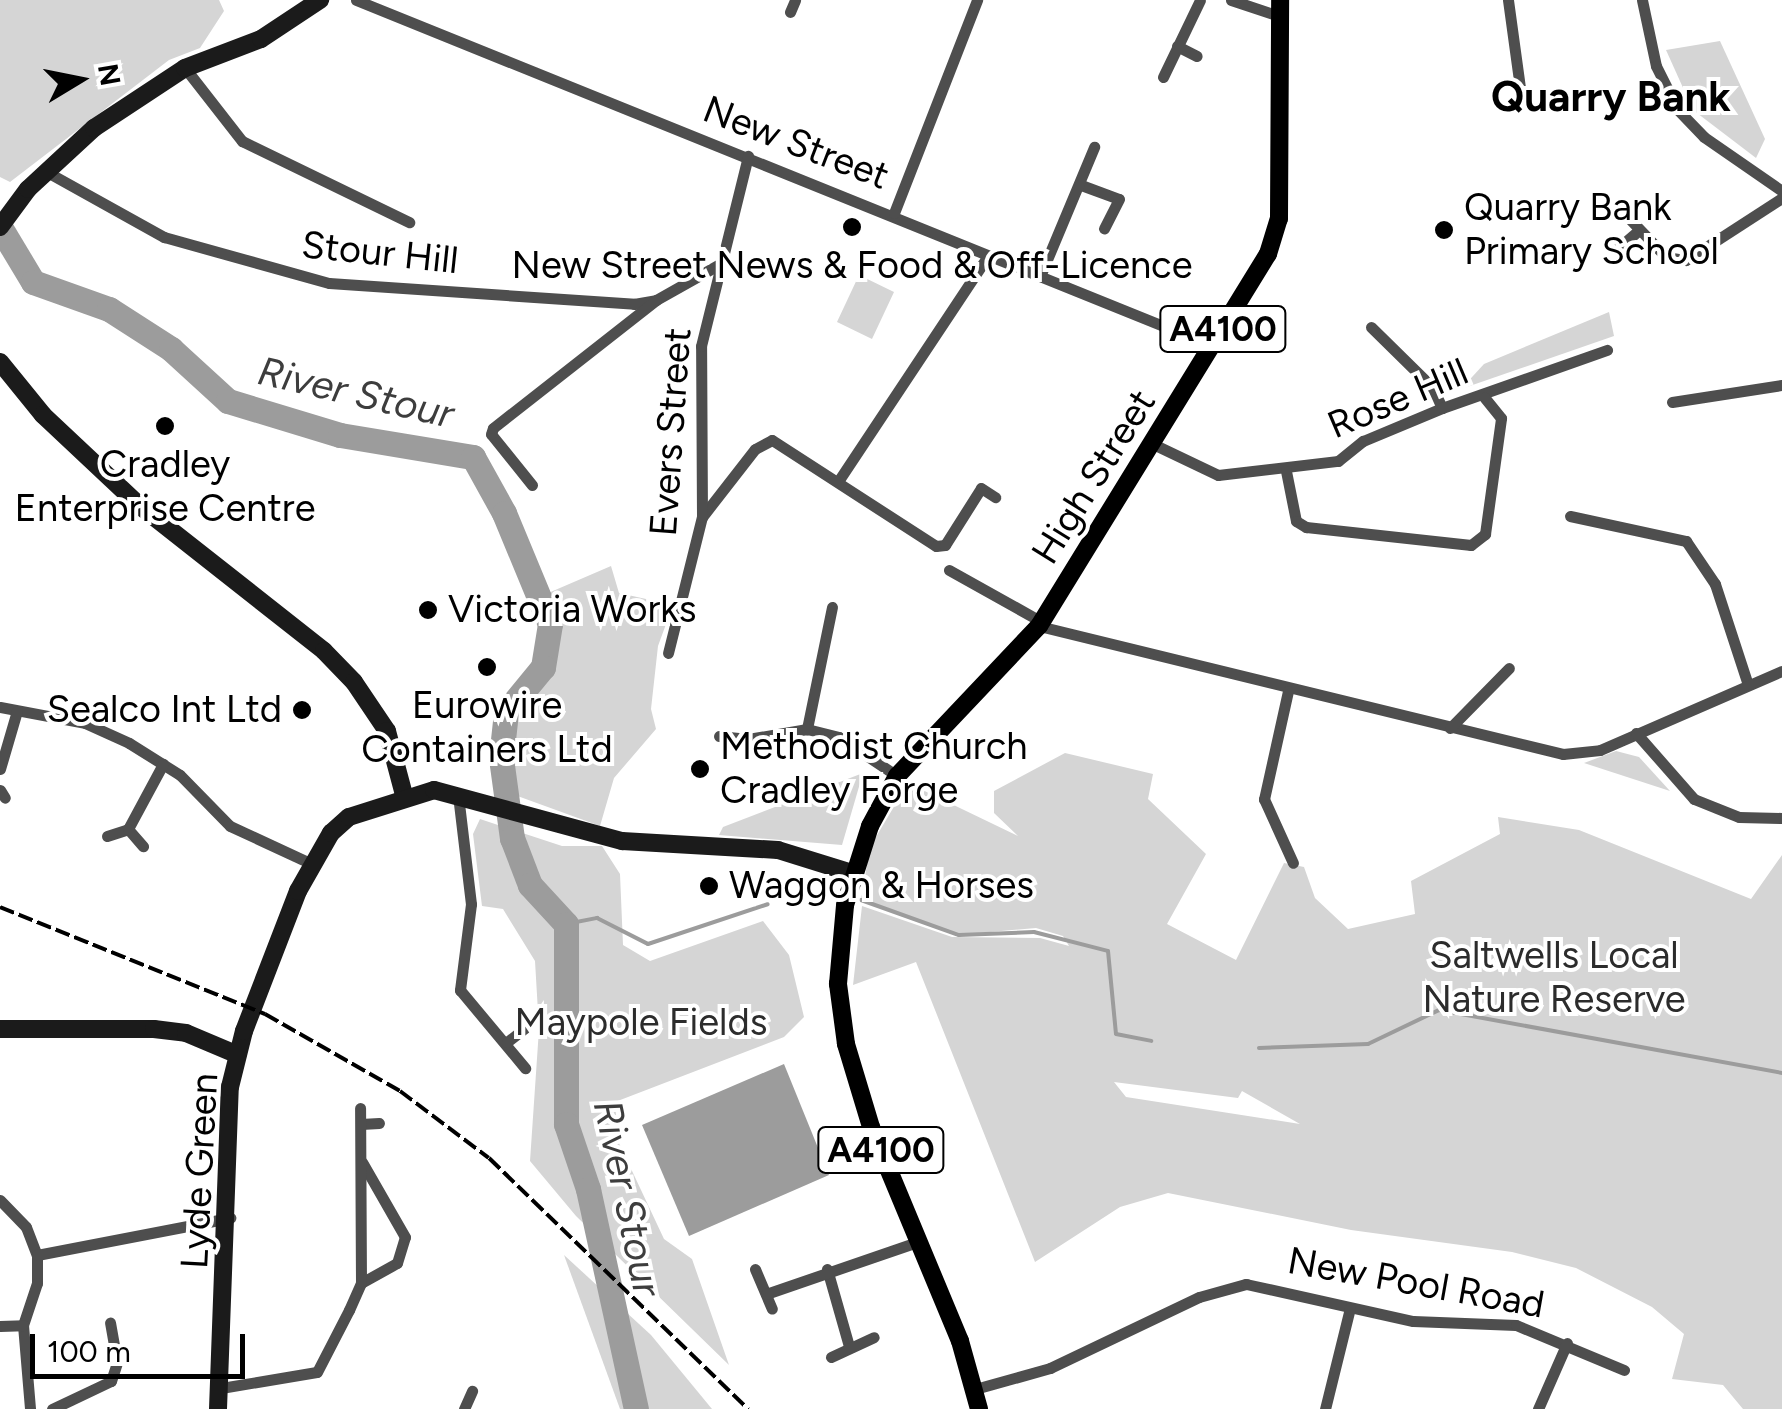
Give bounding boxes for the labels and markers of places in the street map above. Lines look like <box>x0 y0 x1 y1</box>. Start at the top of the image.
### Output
place label: Quarry Bank Primary School <box>1464 185 1719 274</box>
marker: New Street News & Food & Off-Licence <box>841 216 863 238</box>
marker: Quarry Bank Primary School <box>1433 219 1455 241</box>
place label: New Street News & Food & Off-Licence <box>512 243 1192 289</box>
marker: Cradley Enterprise Centre <box>154 415 176 437</box>
place label: Cradley Enterprise Centre <box>15 442 315 532</box>
place label: Victoria Works <box>448 587 696 633</box>
marker: Victoria Works <box>417 599 439 621</box>
marker: Eurowire Containers Ltd <box>476 656 498 678</box>
place label: Eurowire Containers Ltd <box>361 683 613 772</box>
place label: Sealco Int Ltd <box>47 687 282 733</box>
marker: Sealco Int Ltd <box>291 699 313 721</box>
place label: Methodist Church Cradley Forge <box>720 724 1027 814</box>
marker: Methodist Church Cradley Forge <box>689 758 711 780</box>
place label: Waggon & Horses <box>729 863 1034 909</box>
marker: Waggon & Horses <box>698 875 720 897</box>

